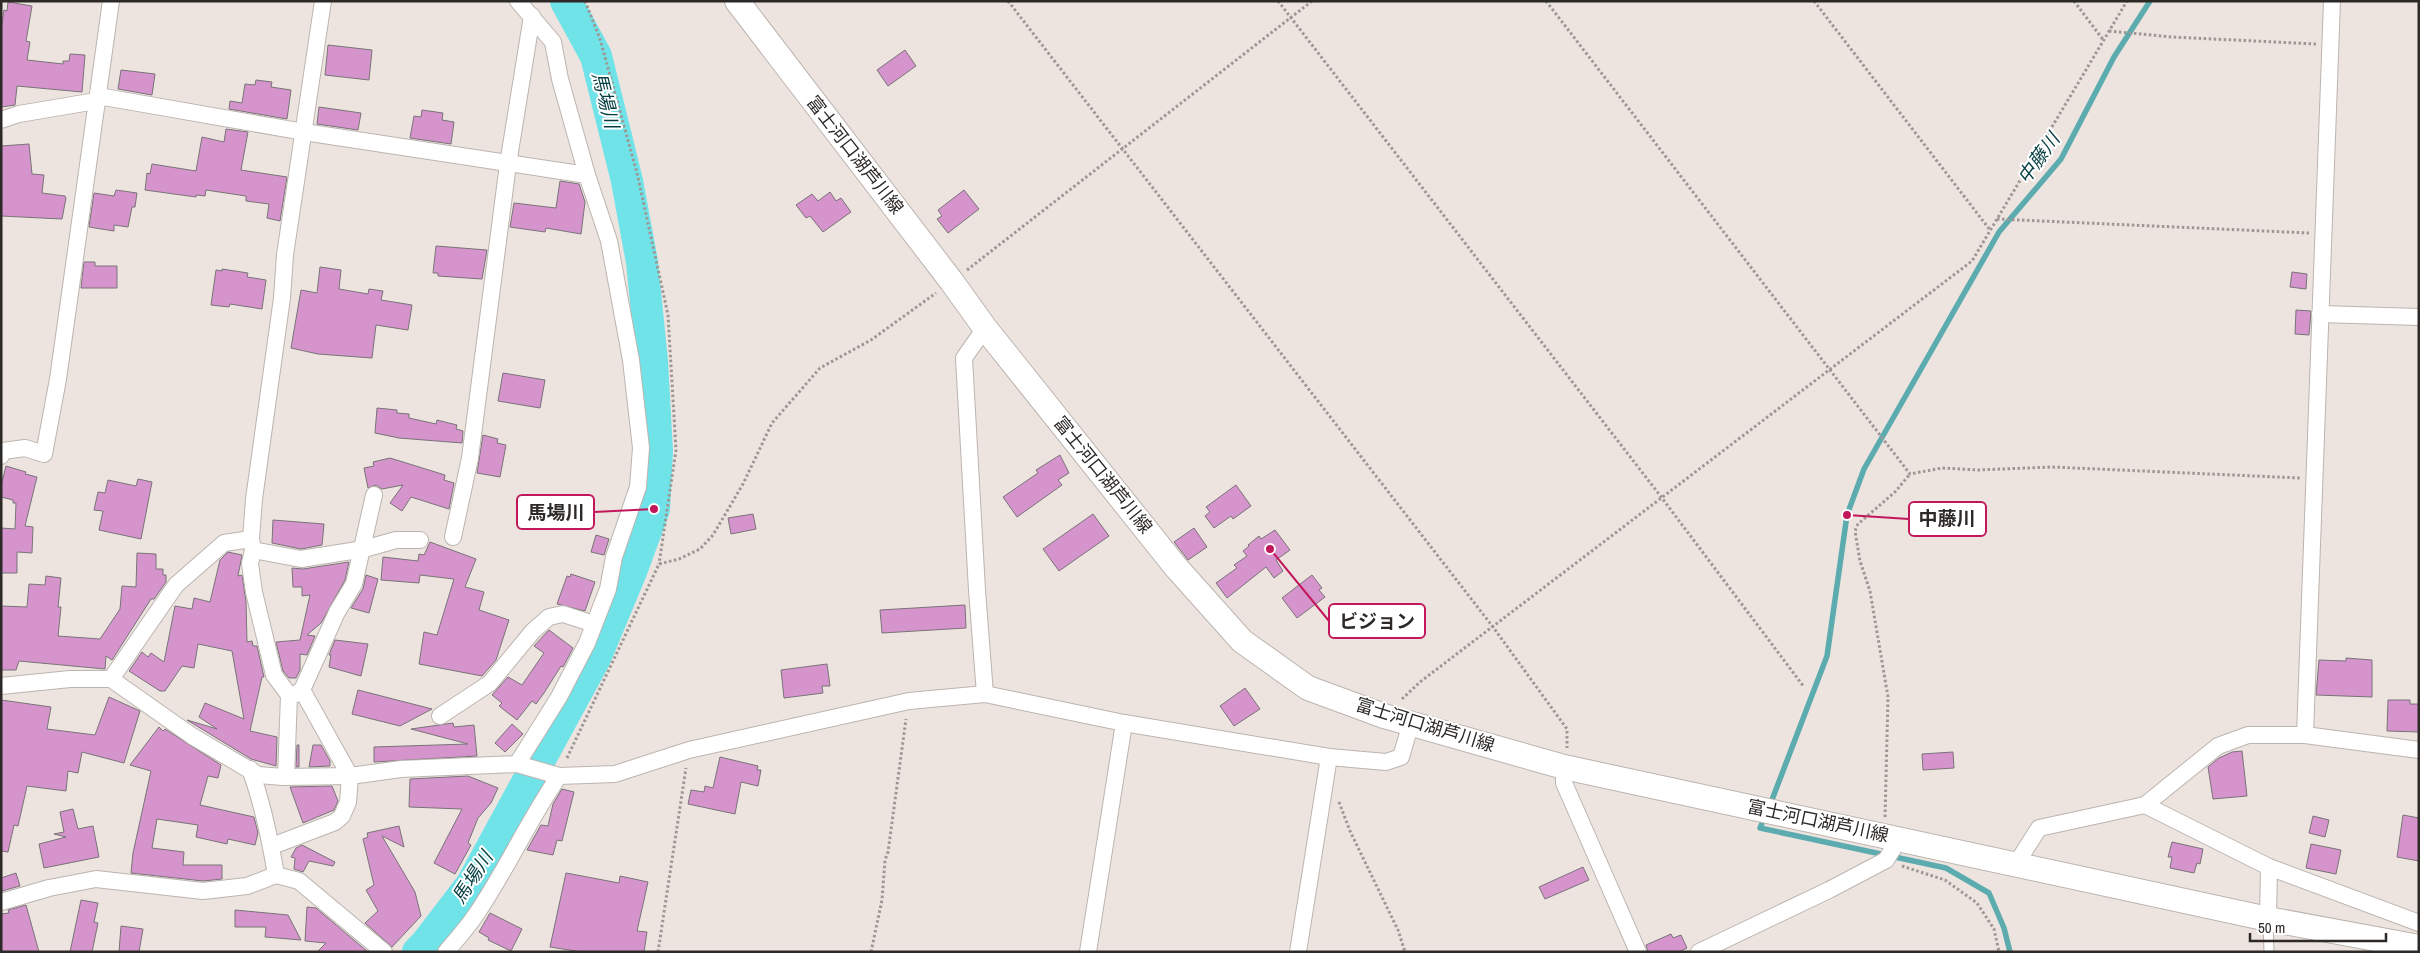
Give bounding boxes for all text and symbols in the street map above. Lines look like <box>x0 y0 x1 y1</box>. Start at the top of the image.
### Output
water label: 馬場川 <box>586 69 626 133</box>
street label: 富士河口湖芦川線 <box>801 90 910 219</box>
water label: 中藤川 <box>2011 126 2066 189</box>
street label: 富士河口湖芦川線 <box>1048 411 1158 539</box>
callout: 馬場川 <box>517 495 594 529</box>
text: 馬場川 <box>527 499 585 525</box>
callout: 中藤川 <box>1909 502 1986 536</box>
text: 中藤川 <box>1918 505 1976 531</box>
callout: ビジョン <box>1329 604 1425 638</box>
text: ビジョン <box>1339 608 1415 634</box>
street label: 富士河口湖芦川線 <box>1353 692 1498 758</box>
street label: 富士河口湖芦川線 <box>1745 793 1891 848</box>
water label: 馬場川 <box>446 844 500 908</box>
scale bar <box>2250 910 2386 942</box>
text: 50 m <box>2258 917 2285 938</box>

